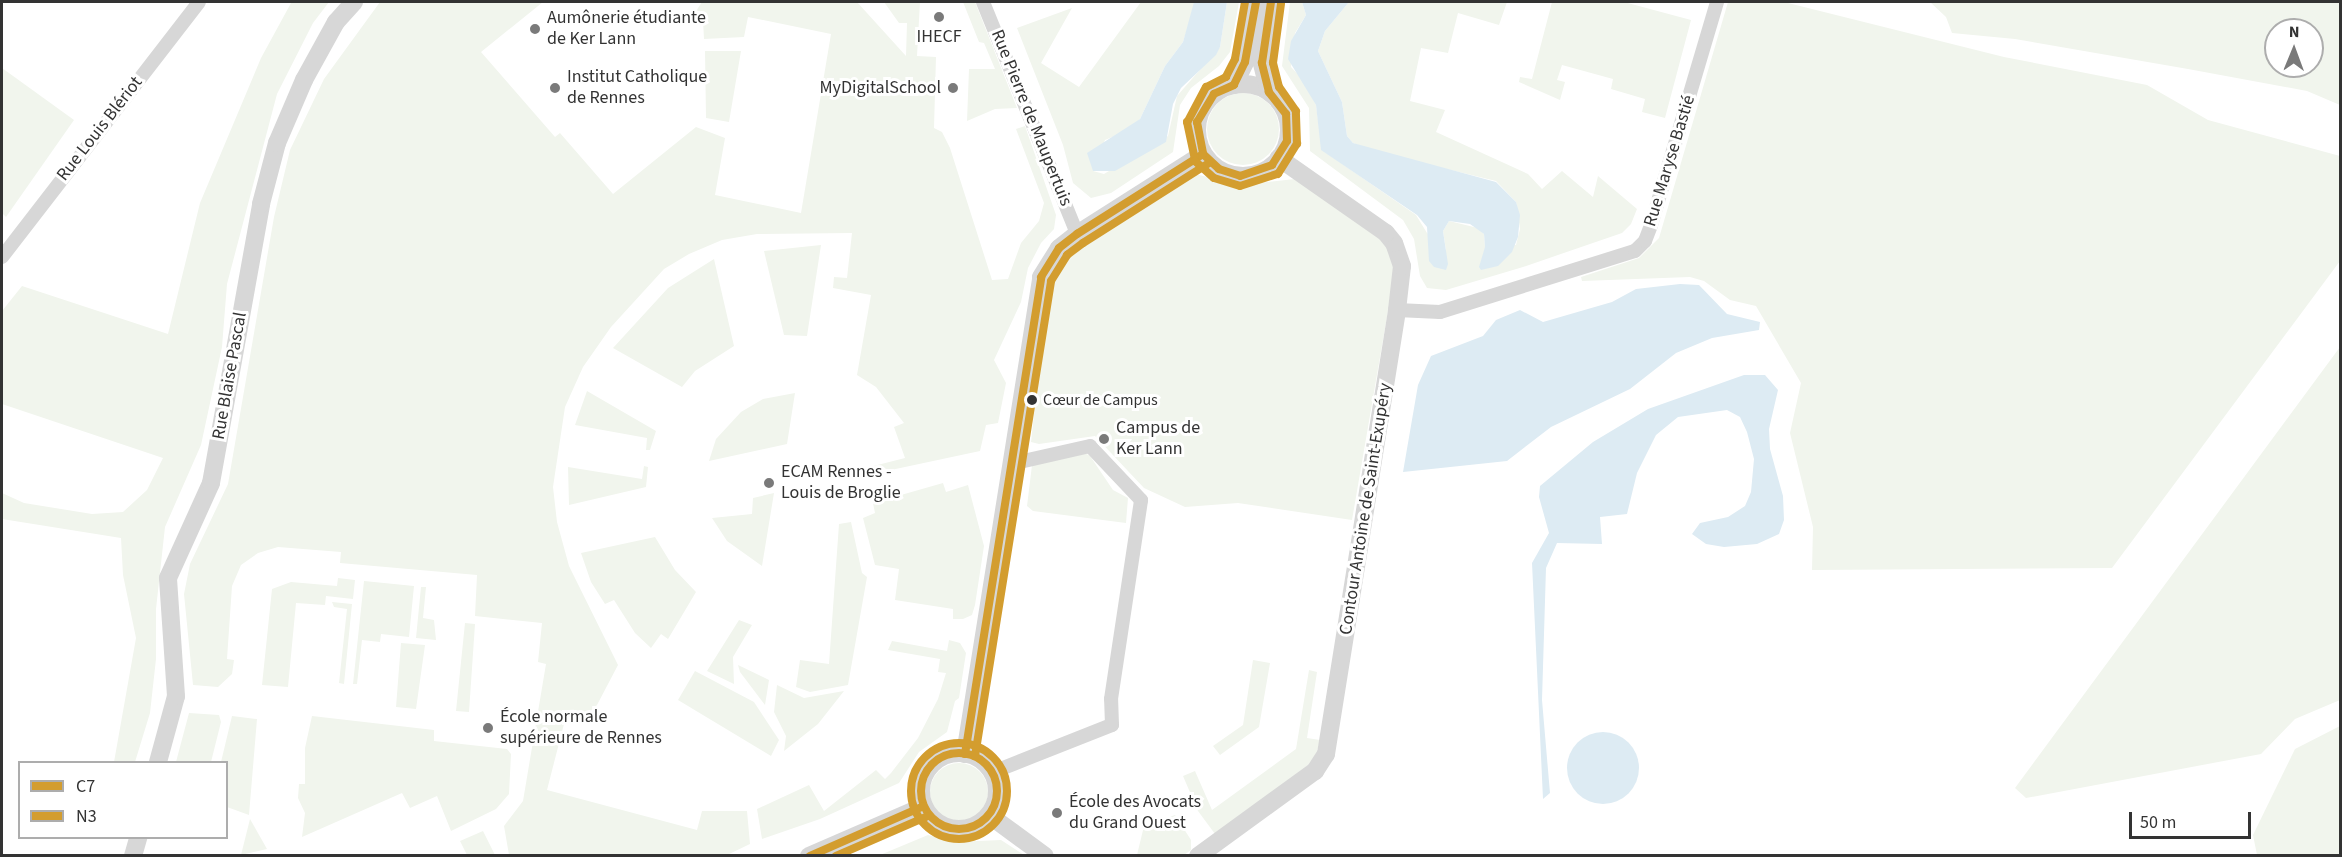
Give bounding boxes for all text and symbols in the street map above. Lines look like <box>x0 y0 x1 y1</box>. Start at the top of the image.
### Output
place label: Aumônerie étudiante de Ker Lann <box>547 8 706 50</box>
marker: IHECF <box>932 10 946 24</box>
north arrow <box>2264 18 2324 78</box>
text: N <box>2289 21 2300 43</box>
marker: Aumônerie étudiante de Ker Lann <box>528 22 542 36</box>
place label: IHECF <box>916 26 962 48</box>
street label: Rue Pierre de Maupertuis <box>986 27 1076 209</box>
place label: Institut Catholique de Rennes <box>567 67 707 110</box>
street label: Rue Louis Blériot <box>53 73 147 185</box>
place label: MyDigitalSchool <box>819 77 941 99</box>
marker: Institut Catholique de Rennes <box>548 81 562 95</box>
marker: MyDigitalSchool <box>946 81 960 95</box>
street label: Rue Maryse Bastié <box>1640 93 1700 229</box>
street label: Rue Blaise Pascal <box>208 311 252 441</box>
street label: Contour Antoine de Saint-Exupéry <box>1335 382 1397 636</box>
place label: Cœur de Campus <box>1043 390 1158 410</box>
marker: Cœur de Campus <box>1026 394 1038 406</box>
place label: Campus de Ker Lann <box>1116 418 1200 460</box>
marker: Campus de Ker Lann <box>1097 432 1111 446</box>
place label: ECAM Rennes - Louis de Broglie <box>781 462 901 504</box>
marker: ECAM Rennes - Louis de Broglie <box>762 476 776 490</box>
place label: École normale supérieure de Rennes <box>500 707 662 750</box>
marker: École normale supérieure de Rennes <box>481 721 495 735</box>
legend <box>18 761 228 839</box>
text: C7 <box>76 774 95 799</box>
place label: École des Avocats du Grand Ouest <box>1069 792 1201 834</box>
scale bar <box>2132 800 2254 838</box>
text: N3 <box>76 804 97 829</box>
marker: École des Avocats du Grand Ouest <box>1050 806 1064 820</box>
text: 50 m <box>2140 810 2176 835</box>

